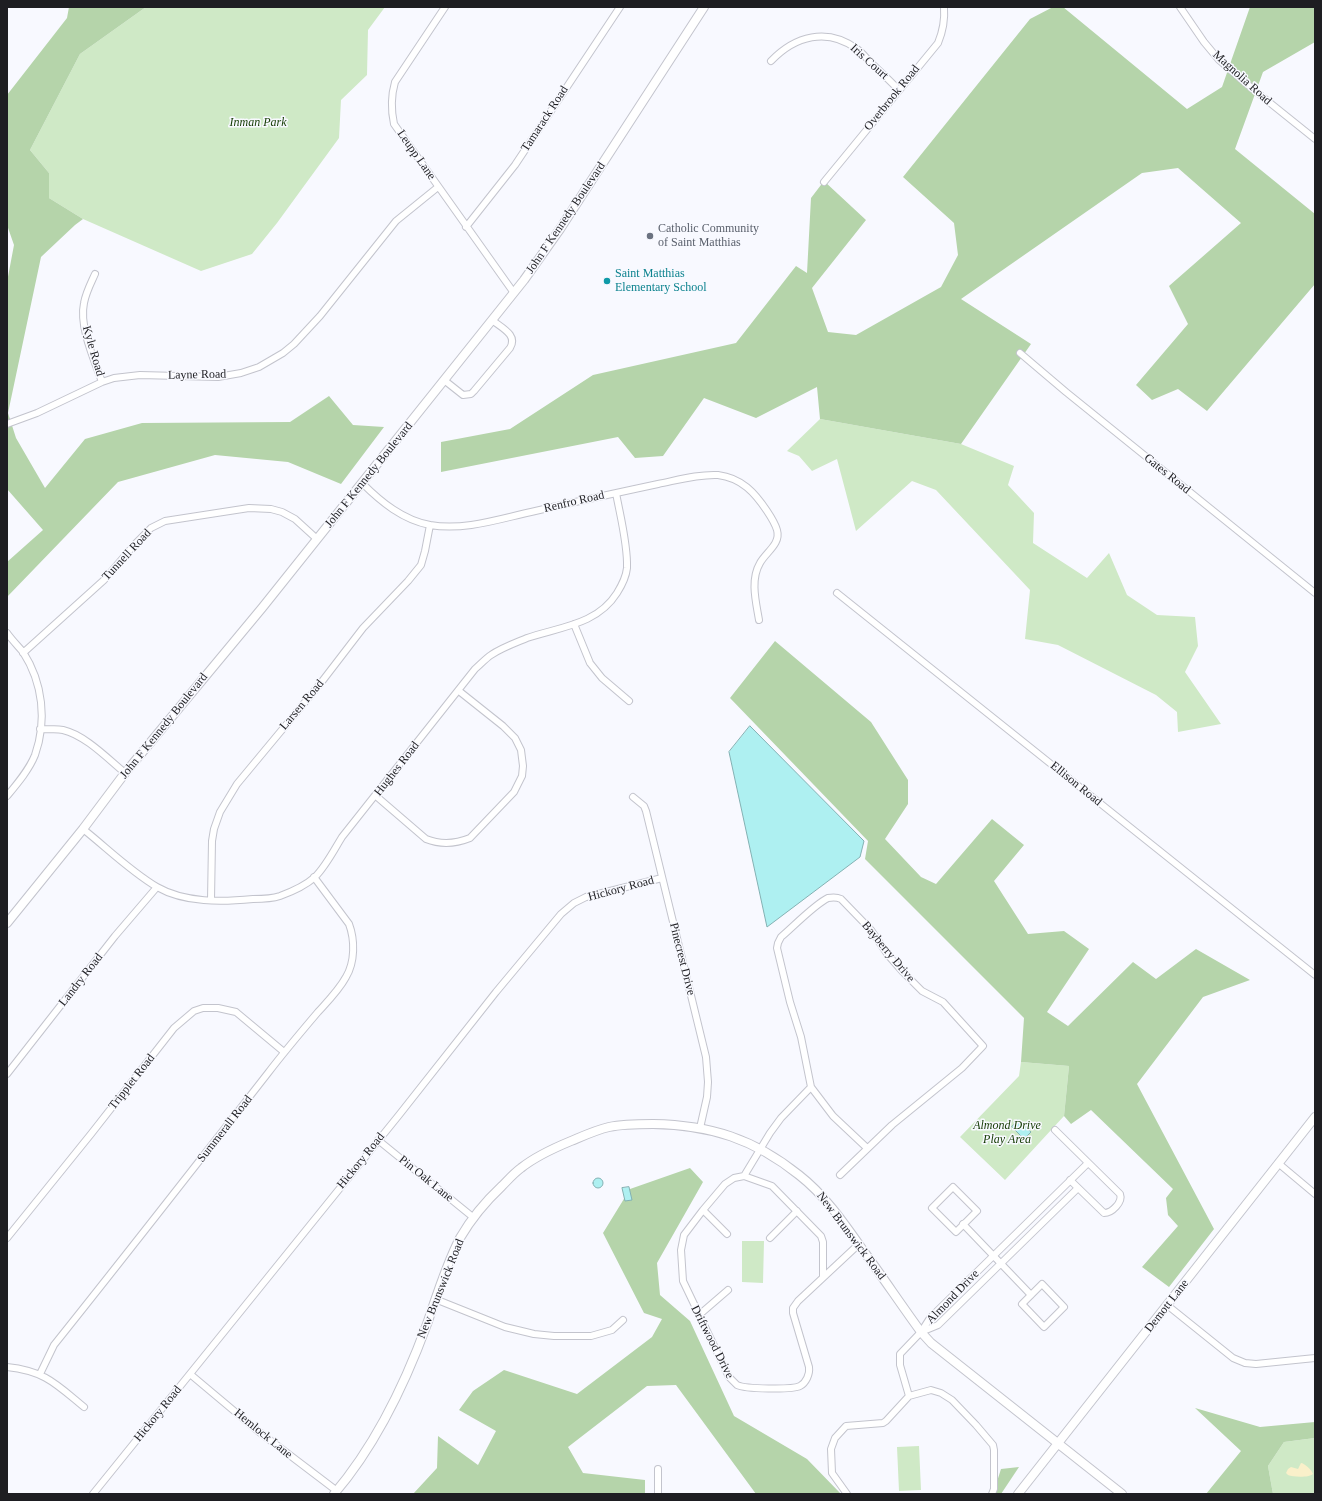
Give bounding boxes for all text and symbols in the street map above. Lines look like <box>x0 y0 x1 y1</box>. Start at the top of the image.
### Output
street label: Iris Court <box>847 41 891 83</box>
street label: Magnolia Road <box>1210 48 1274 108</box>
street label: Overbrook Road <box>861 62 923 134</box>
street label: Tamarack Road <box>518 83 572 155</box>
park label: Inman Park <box>230 116 286 130</box>
street label: Leupp Lane <box>394 127 438 183</box>
street label: John F Kennedy Boulevard <box>523 159 609 277</box>
place label: Catholic Community of Saint Matthias <box>658 222 759 250</box>
marker: Catholic Community of Saint Matthias <box>645 231 655 241</box>
place label: Saint Matthias Elementary School <box>615 267 707 295</box>
marker: Saint Matthias Elementary School <box>602 276 612 286</box>
street label: Kyle Road <box>79 324 107 378</box>
street label: Layne Road <box>168 367 226 383</box>
street label: John F Kennedy Boulevard <box>322 419 416 531</box>
street label: Gates Road <box>1141 451 1193 497</box>
street label: Renfro Road <box>542 488 606 516</box>
street label: Tunnell Road <box>99 526 155 584</box>
street label: John F Kennedy Boulevard <box>117 670 211 782</box>
street label: Larsen Road <box>277 677 327 733</box>
street label: Hughes Road <box>371 739 423 799</box>
street label: Ellison Road <box>1047 759 1105 809</box>
street label: Hickory Road <box>586 873 656 905</box>
street label: Bayberry Drive <box>858 919 918 985</box>
street label: Pinecrest Drive <box>666 921 698 997</box>
street label: Landry Road <box>56 951 106 1009</box>
street label: Tripplet Road <box>106 1051 158 1113</box>
street label: Summerall Road <box>194 1093 256 1165</box>
park label: Almond Drive Play Area <box>973 1119 1041 1147</box>
street label: Hickory Road <box>334 1130 388 1192</box>
street label: Pin Oak Lane <box>396 1153 456 1205</box>
street label: New Brunswick Road <box>813 1189 889 1283</box>
street label: New Brunswick Road <box>414 1237 468 1341</box>
street label: Almond Drive <box>924 1267 982 1327</box>
street label: Demott Lane <box>1142 1277 1192 1335</box>
street label: Driftwood Drive <box>687 1303 737 1381</box>
street label: Hickory Road <box>131 1383 185 1445</box>
street label: Hemlock Lane <box>231 1406 295 1462</box>

